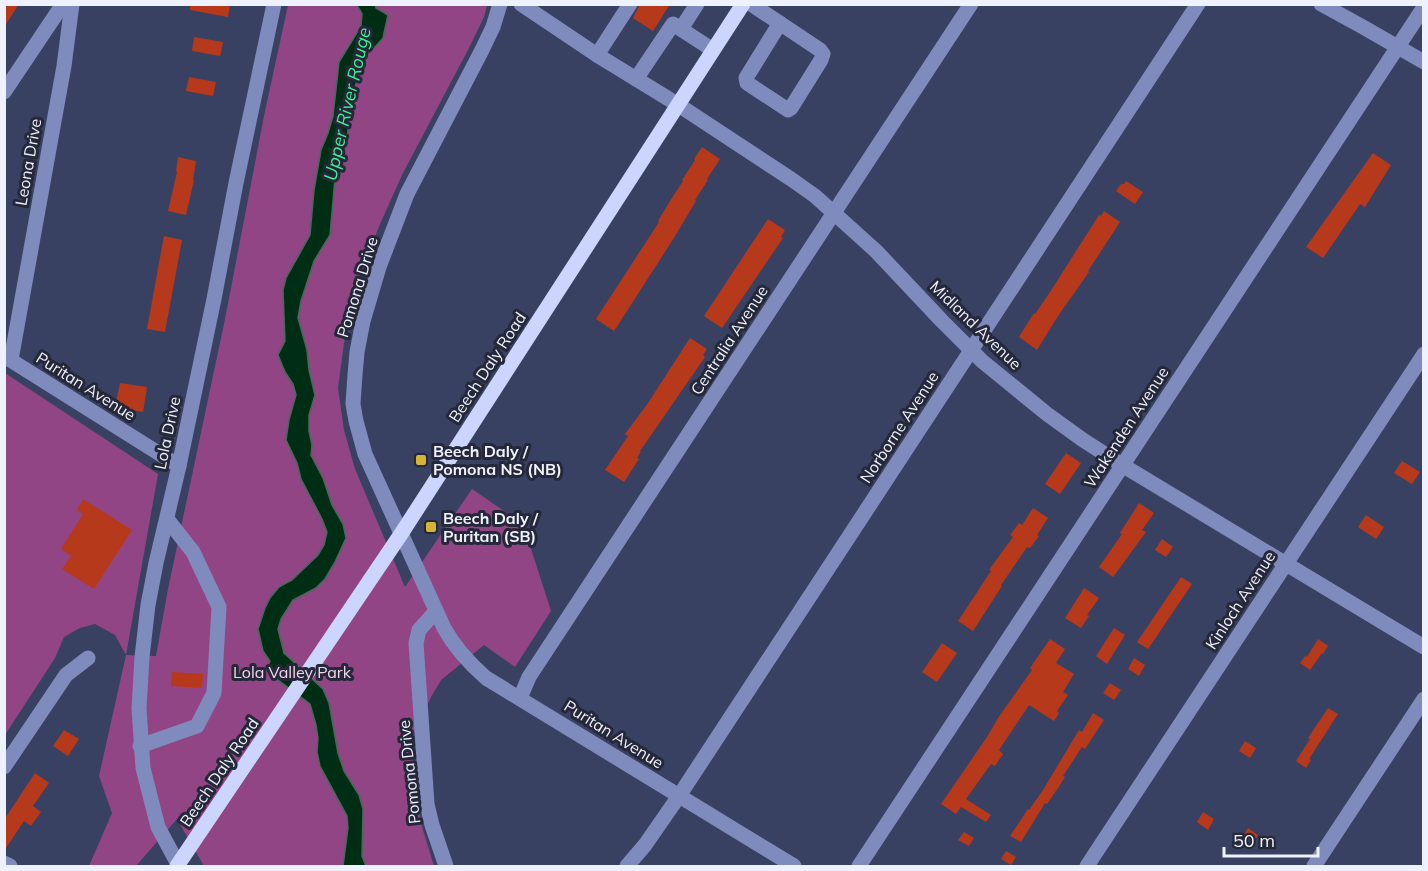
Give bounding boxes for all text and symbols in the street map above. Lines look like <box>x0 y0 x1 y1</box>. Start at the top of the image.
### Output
water label: Upper River Rouge <box>318 25 376 183</box>
street label: Leona Drive <box>10 117 46 207</box>
street label: Pomona Drive <box>332 234 382 340</box>
street label: Midland Avenue <box>926 276 1026 374</box>
street label: Centralia Avenue <box>686 281 772 399</box>
street label: Beech Daly Road <box>444 308 530 426</box>
street label: Puritan Avenue <box>33 347 139 425</box>
street label: Wakenden Avenue <box>1079 363 1173 491</box>
street label: Norborne Avenue <box>855 367 943 487</box>
street label: Lola Drive <box>150 395 184 471</box>
place label: Beech Daly / Pomona NS (NB) <box>433 441 562 479</box>
marker: Beech Daly / Pomona NS (NB) <box>414 453 428 467</box>
place label: Beech Daly / Puritan (SB) <box>443 508 539 546</box>
marker: Beech Daly / Puritan (SB) <box>424 520 438 534</box>
street label: Kinloch Avenue <box>1201 547 1279 653</box>
park label: Lola Valley Park <box>233 662 352 682</box>
street label: Puritan Avenue <box>561 695 667 773</box>
street label: Beech Daly Road <box>175 714 263 830</box>
street label: Pomona Drive <box>394 719 424 825</box>
scale bar <box>1224 820 1318 858</box>
text: 50 m <box>1233 829 1275 852</box>

